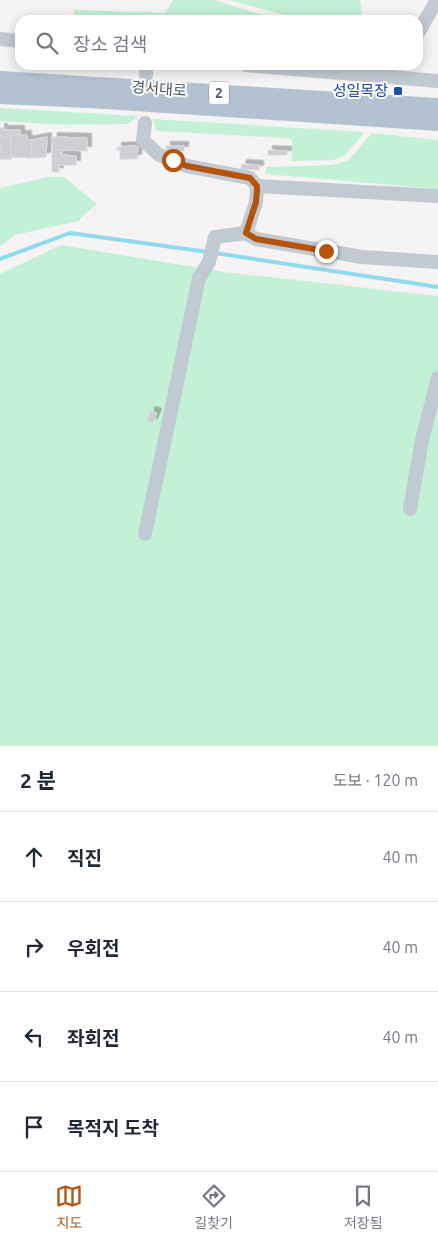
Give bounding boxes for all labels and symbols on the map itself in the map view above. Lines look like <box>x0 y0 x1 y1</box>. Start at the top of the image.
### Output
street label: 경서대로 <box>131 78 187 99</box>
road number: 2 <box>209 82 229 105</box>
place label: 성일목장 <box>333 82 388 99</box>
marker: 성일목장 <box>392 85 404 97</box>
route start <box>162 149 185 172</box>
route end <box>315 240 338 263</box>

